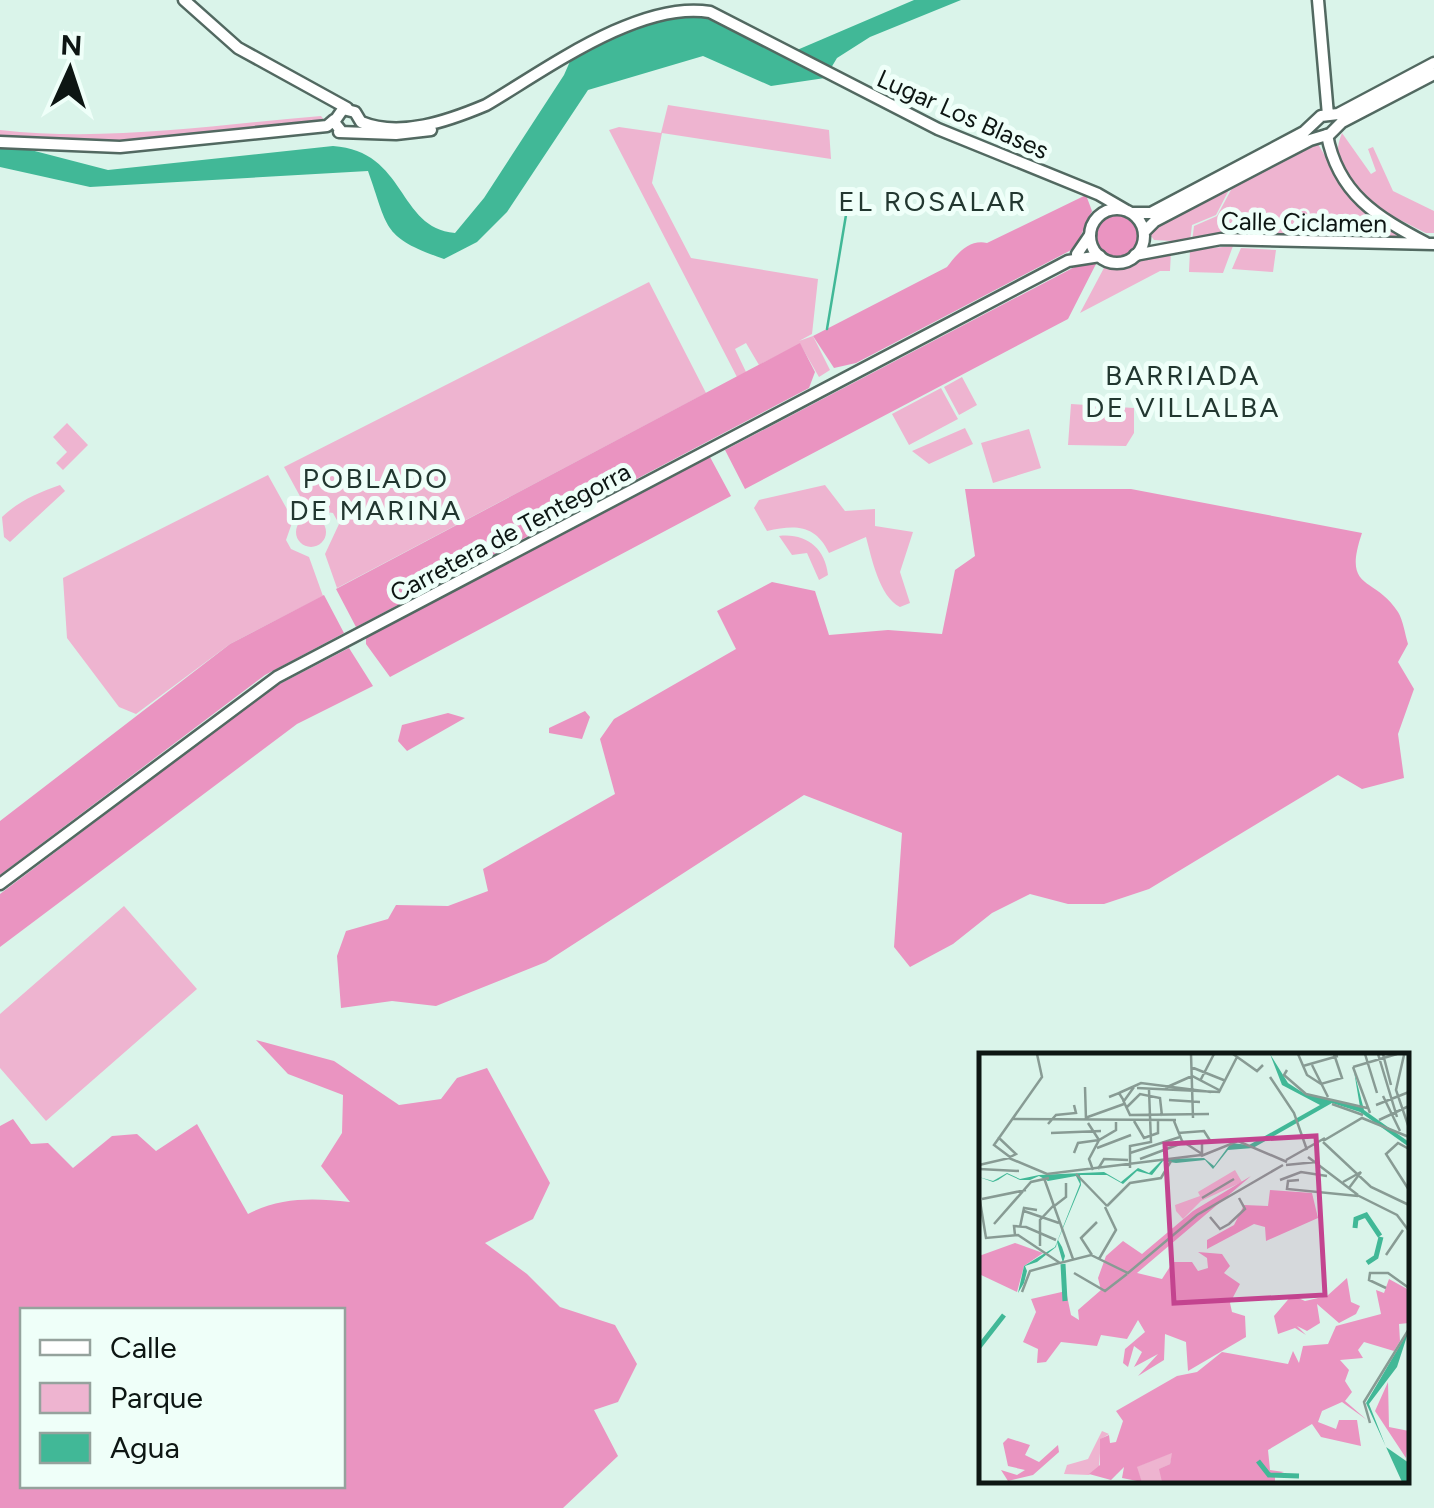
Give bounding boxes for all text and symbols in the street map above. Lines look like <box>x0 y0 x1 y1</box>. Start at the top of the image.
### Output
north arrow <box>20 20 120 120</box>
text: N <box>60 27 83 63</box>
street label: Lugar Los Blases <box>872 63 1054 165</box>
district label: EL ROSALAR <box>838 184 1028 218</box>
street label: Calle Ciclamen <box>1221 206 1387 238</box>
district label: BARRIADA DE VILLALBA <box>1085 358 1281 424</box>
street label: Carretera de Tentegorra <box>385 456 635 608</box>
district label: POBLADO DE MARINA <box>289 461 463 527</box>
inset map <box>979 1053 1409 1483</box>
legend <box>20 1308 345 1488</box>
text: Calle <box>110 1329 177 1366</box>
text: Parque <box>110 1379 203 1416</box>
text: Agua <box>110 1429 180 1466</box>

